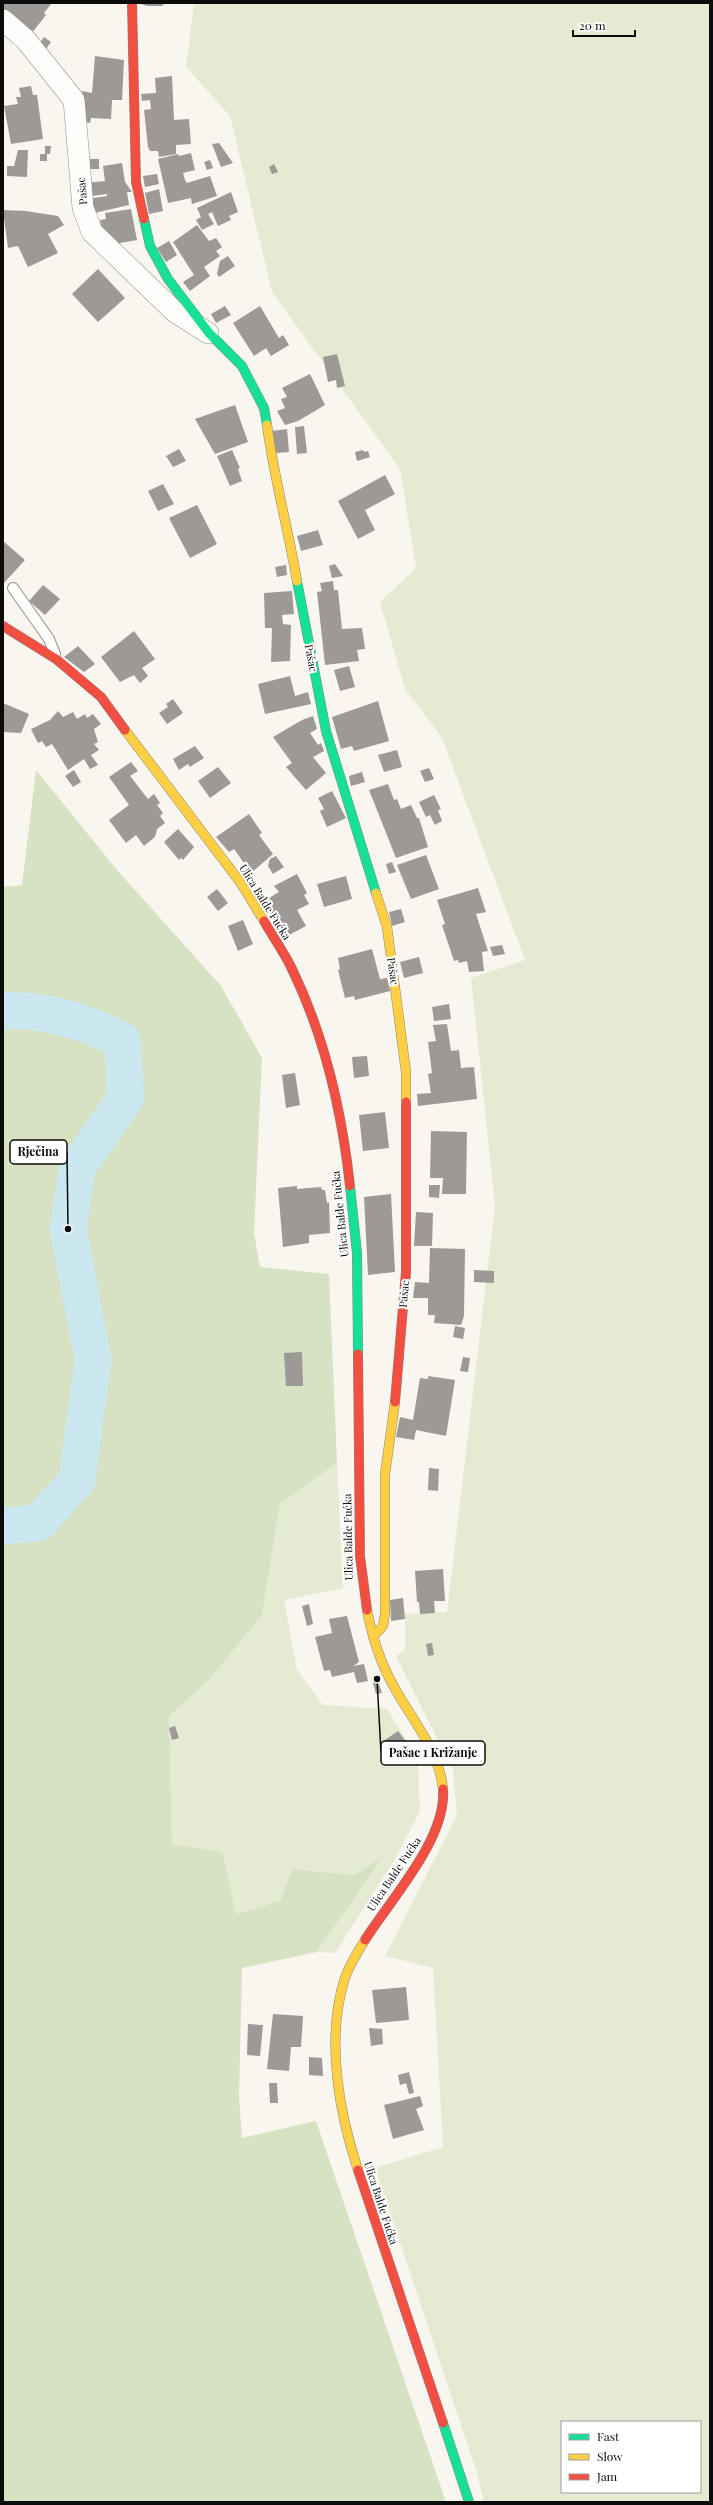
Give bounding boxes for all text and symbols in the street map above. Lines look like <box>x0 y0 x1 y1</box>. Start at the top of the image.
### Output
scale bar <box>573 12 635 38</box>
text: 20 m <box>579 17 606 33</box>
street label: Pašac <box>73 177 90 205</box>
street label: Pašac <box>301 643 321 673</box>
street label: Ulica Balde Fućka <box>236 861 295 943</box>
street label: Pašac <box>384 956 403 986</box>
callout: Rječina <box>10 1140 67 1164</box>
text: Rječina <box>17 1143 59 1159</box>
street label: Ulica Balde Fućka <box>327 1170 351 1258</box>
street label: Pašac <box>395 1280 412 1308</box>
street label: Ulica Balde Fućka <box>339 1493 356 1580</box>
callout: Pašac 1 Križanje <box>381 1741 485 1765</box>
text: Pašac 1 Križanje <box>389 1744 477 1760</box>
street label: Ulica Balde Fućka <box>363 1833 424 1914</box>
street label: Ulica Balde Fućka <box>361 2159 402 2247</box>
legend <box>561 2421 701 2493</box>
text: Fast <box>597 2428 620 2444</box>
text: Slow <box>597 2448 623 2464</box>
text: Jam <box>596 2468 618 2484</box>

